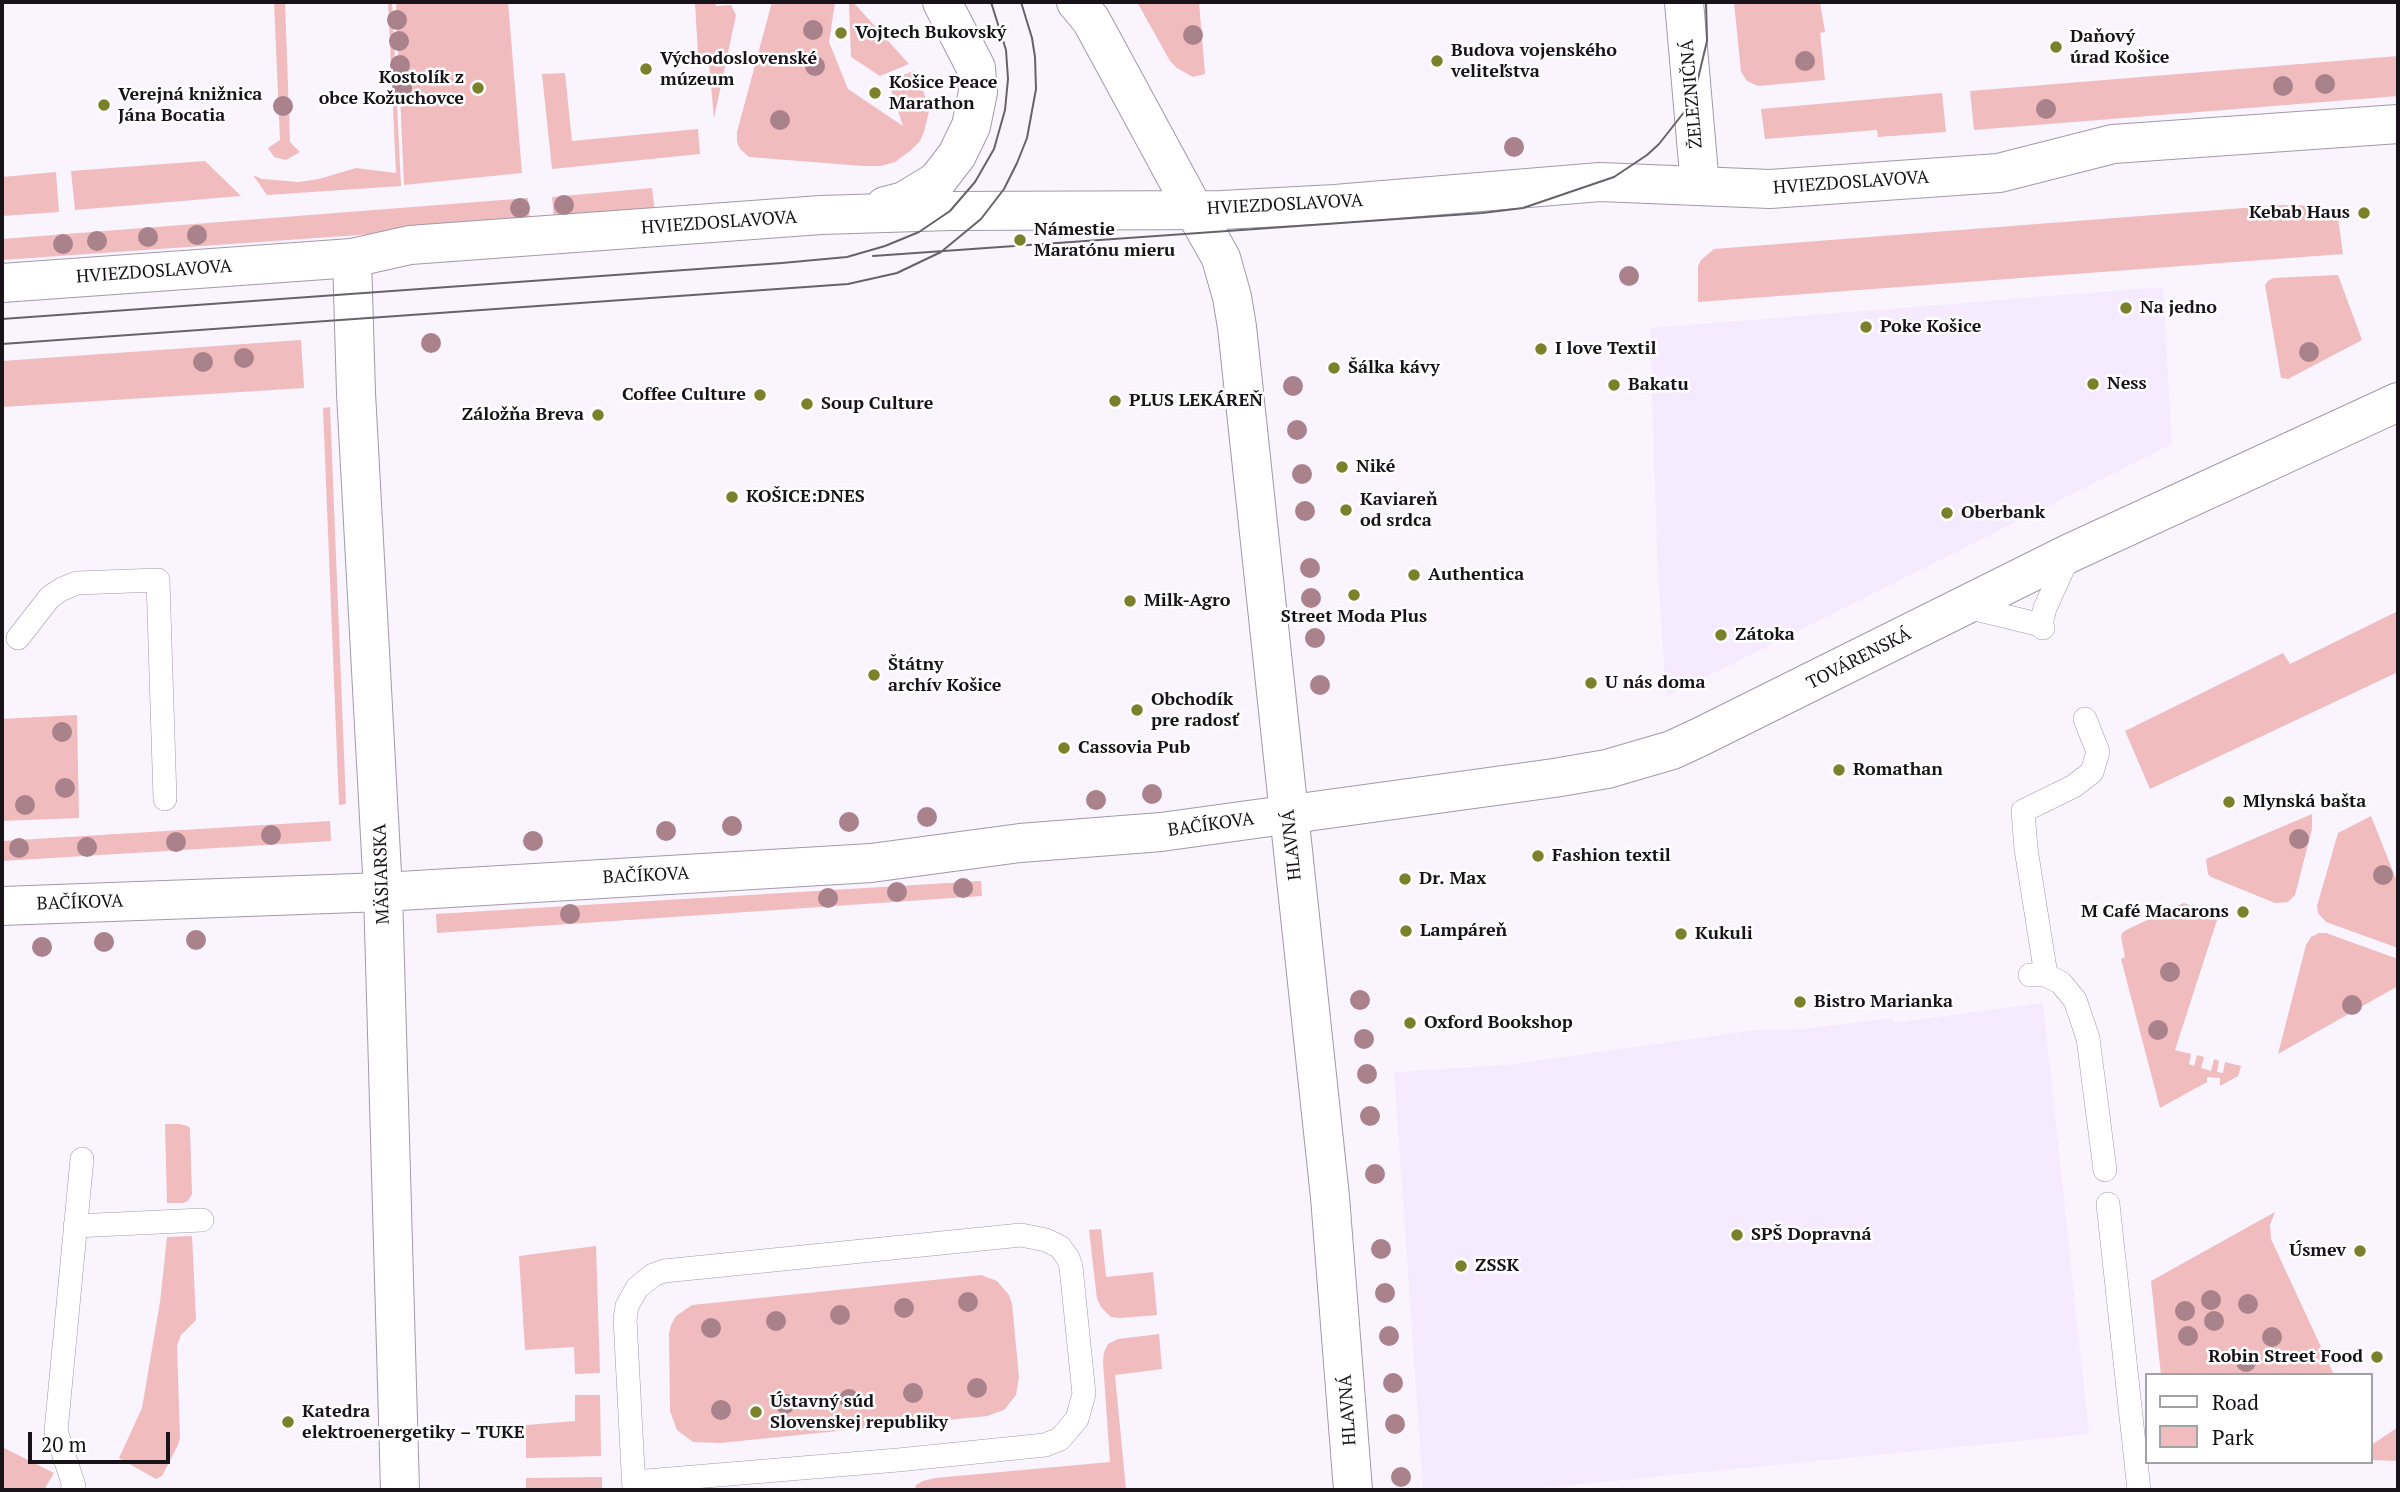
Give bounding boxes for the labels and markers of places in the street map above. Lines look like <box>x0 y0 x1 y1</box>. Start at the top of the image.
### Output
place label: Vojtech Bukovský <box>855 22 1006 44</box>
marker: Vojtech Bukovský <box>833 25 849 41</box>
place label: Daňový úrad Košice <box>2070 26 2170 68</box>
marker: Daňový úrad Košice <box>2048 39 2064 55</box>
place label: Budova vojenského veliteľstva <box>1451 40 1617 82</box>
place label: Východoslovenské múzeum <box>660 48 817 90</box>
marker: Budova vojenského veliteľstva <box>1429 53 1445 69</box>
marker: Východoslovenské múzeum <box>638 61 654 77</box>
place label: Kostolík z obce Kožuchovce <box>319 67 464 110</box>
place label: Košice Peace Marathon <box>889 72 998 114</box>
marker: Kostolík z obce Kožuchovce <box>470 80 486 96</box>
place label: Verejná knižnica Jána Bocatia <box>118 84 262 126</box>
marker: Košice Peace Marathon <box>867 85 883 101</box>
marker: Verejná knižnica Jána Bocatia <box>96 97 112 113</box>
place label: Kebab Haus <box>2249 202 2350 224</box>
marker: Kebab Haus <box>2356 205 2372 221</box>
place label: Námestie Maratónu mieru <box>1034 219 1175 262</box>
marker: Námestie Maratónu mieru <box>1012 232 1028 248</box>
place label: Na jedno <box>2140 297 2217 319</box>
marker: Na jedno <box>2118 300 2134 316</box>
place label: Poke Košice <box>1880 316 1981 338</box>
marker: Poke Košice <box>1858 319 1874 335</box>
place label: I love Textil <box>1555 338 1656 360</box>
marker: I love Textil <box>1533 341 1549 357</box>
place label: Šálka kávy <box>1348 357 1440 379</box>
marker: Šálka kávy <box>1326 360 1342 376</box>
place label: Ness <box>2107 373 2147 395</box>
place label: Bakatu <box>1628 374 1689 396</box>
marker: Ness <box>2085 376 2101 392</box>
marker: Bakatu <box>1606 377 1622 393</box>
place label: Coffee Culture <box>622 384 746 406</box>
marker: Coffee Culture <box>752 387 768 403</box>
place label: PLUS LEKÁREŇ <box>1129 390 1263 412</box>
place label: Soup Culture <box>821 393 933 415</box>
marker: PLUS LEKÁREŇ <box>1107 393 1123 409</box>
marker: Soup Culture <box>799 396 815 412</box>
place label: Záložňa Breva <box>462 404 584 426</box>
marker: Záložňa Breva <box>590 407 606 423</box>
place label: Niké <box>1356 456 1396 478</box>
marker: Niké <box>1334 459 1350 475</box>
place label: KOŠICE:DNES <box>746 486 865 508</box>
marker: KOŠICE:DNES <box>724 489 740 505</box>
place label: Kaviareň od srdca <box>1360 489 1438 532</box>
marker: Kaviareň od srdca <box>1338 502 1354 518</box>
place label: Oberbank <box>1961 502 2045 524</box>
marker: Oberbank <box>1939 505 1955 521</box>
place label: Authentica <box>1428 564 1524 586</box>
marker: Authentica <box>1406 567 1422 583</box>
marker: Street Moda Plus <box>1346 587 1362 603</box>
place label: Milk-Agro <box>1144 590 1230 612</box>
marker: Milk-Agro <box>1122 593 1138 609</box>
place label: Street Moda Plus <box>1281 606 1427 628</box>
place label: Zátoka <box>1735 624 1795 646</box>
marker: Zátoka <box>1713 627 1729 643</box>
place label: Štátny archív Košice <box>888 654 1001 696</box>
marker: Štátny archív Košice <box>866 667 882 683</box>
place label: U nás doma <box>1605 672 1705 694</box>
marker: U nás doma <box>1583 675 1599 691</box>
place label: Obchodík pre radosť <box>1151 689 1239 732</box>
marker: Obchodík pre radosť <box>1129 702 1145 718</box>
place label: Cassovia Pub <box>1078 737 1190 759</box>
marker: Cassovia Pub <box>1056 740 1072 756</box>
place label: Romathan <box>1853 759 1943 781</box>
marker: Romathan <box>1831 762 1847 778</box>
place label: Mlynská bašta <box>2243 791 2366 813</box>
marker: Mlynská bašta <box>2221 794 2237 810</box>
place label: Fashion textil <box>1552 845 1671 867</box>
marker: Fashion textil <box>1530 848 1546 864</box>
place label: Dr. Max <box>1419 868 1486 890</box>
marker: Dr. Max <box>1397 871 1413 887</box>
place label: M Café Macarons <box>2081 901 2229 923</box>
marker: M Café Macarons <box>2235 904 2251 920</box>
place label: Lampáreň <box>1420 920 1507 942</box>
marker: Lampáreň <box>1398 923 1414 939</box>
place label: Kukuli <box>1695 923 1753 945</box>
marker: Kukuli <box>1673 926 1689 942</box>
place label: Bistro Marianka <box>1814 991 1953 1013</box>
marker: Bistro Marianka <box>1792 994 1808 1010</box>
place label: Oxford Bookshop <box>1424 1012 1573 1034</box>
marker: Oxford Bookshop <box>1402 1015 1418 1031</box>
place label: SPŠ Dopravná <box>1751 1224 1871 1246</box>
marker: SPŠ Dopravná <box>1729 1227 1745 1243</box>
place label: Úsmev <box>2289 1240 2346 1262</box>
marker: Úsmev <box>2352 1243 2368 1259</box>
place label: ZSSK <box>1475 1255 1519 1277</box>
marker: ZSSK <box>1453 1258 1469 1274</box>
place label: Robin Street Food <box>2208 1346 2363 1368</box>
marker: Robin Street Food <box>2369 1349 2385 1365</box>
place label: Ústavný súd Slovenskej republiky <box>770 1391 948 1434</box>
place label: Katedra elektroenergetiky – TUKE <box>302 1401 525 1444</box>
marker: Ústavný súd Slovenskej republiky <box>748 1404 764 1420</box>
marker: Katedra elektroenergetiky – TUKE <box>280 1414 296 1430</box>

